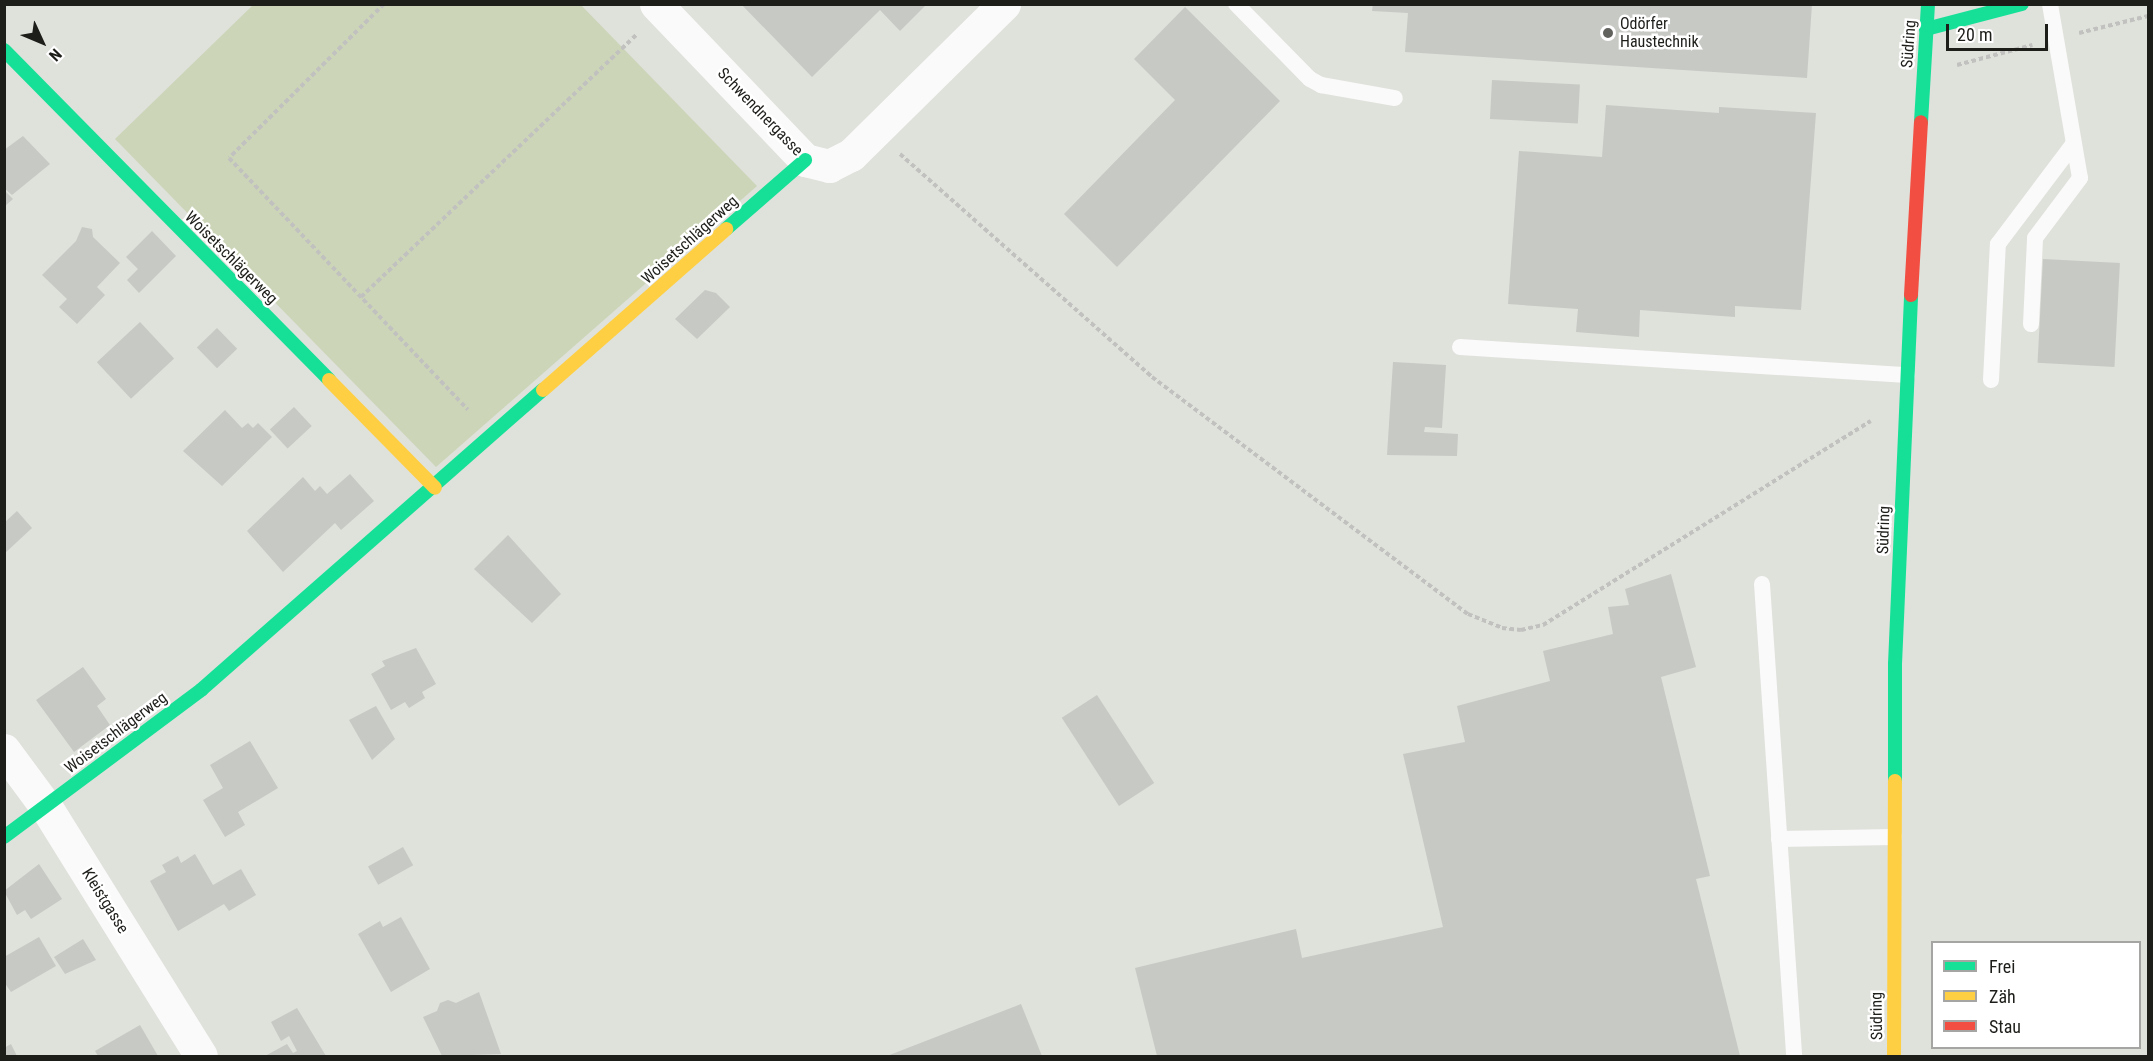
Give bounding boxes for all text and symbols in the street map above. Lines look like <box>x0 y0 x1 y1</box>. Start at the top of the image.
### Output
north arrow <box>12 12 72 72</box>
scale bar <box>1949 12 2051 50</box>
place label: Odörfer Haustechnik <box>1620 14 1699 52</box>
street label: Südring <box>1898 19 1920 69</box>
text: 20 m <box>1957 24 1992 45</box>
marker: Odörfer Haustechnik <box>1601 26 1615 40</box>
text: N <box>45 45 66 65</box>
street label: Schwendnergasse <box>713 64 807 160</box>
street label: Woisetschlägerweg <box>638 192 742 288</box>
street label: Woisetschlägerweg <box>181 208 281 308</box>
street label: Südring <box>1874 506 1894 554</box>
street label: Woisetschlägerweg <box>61 688 171 778</box>
street label: Kleistgasse <box>77 865 133 937</box>
legend <box>1931 941 2141 1049</box>
text: Frei <box>1989 956 2015 977</box>
text: Zäh <box>1989 986 2016 1007</box>
street label: Südring <box>1867 992 1887 1040</box>
text: Stau <box>1989 1016 2021 1037</box>

